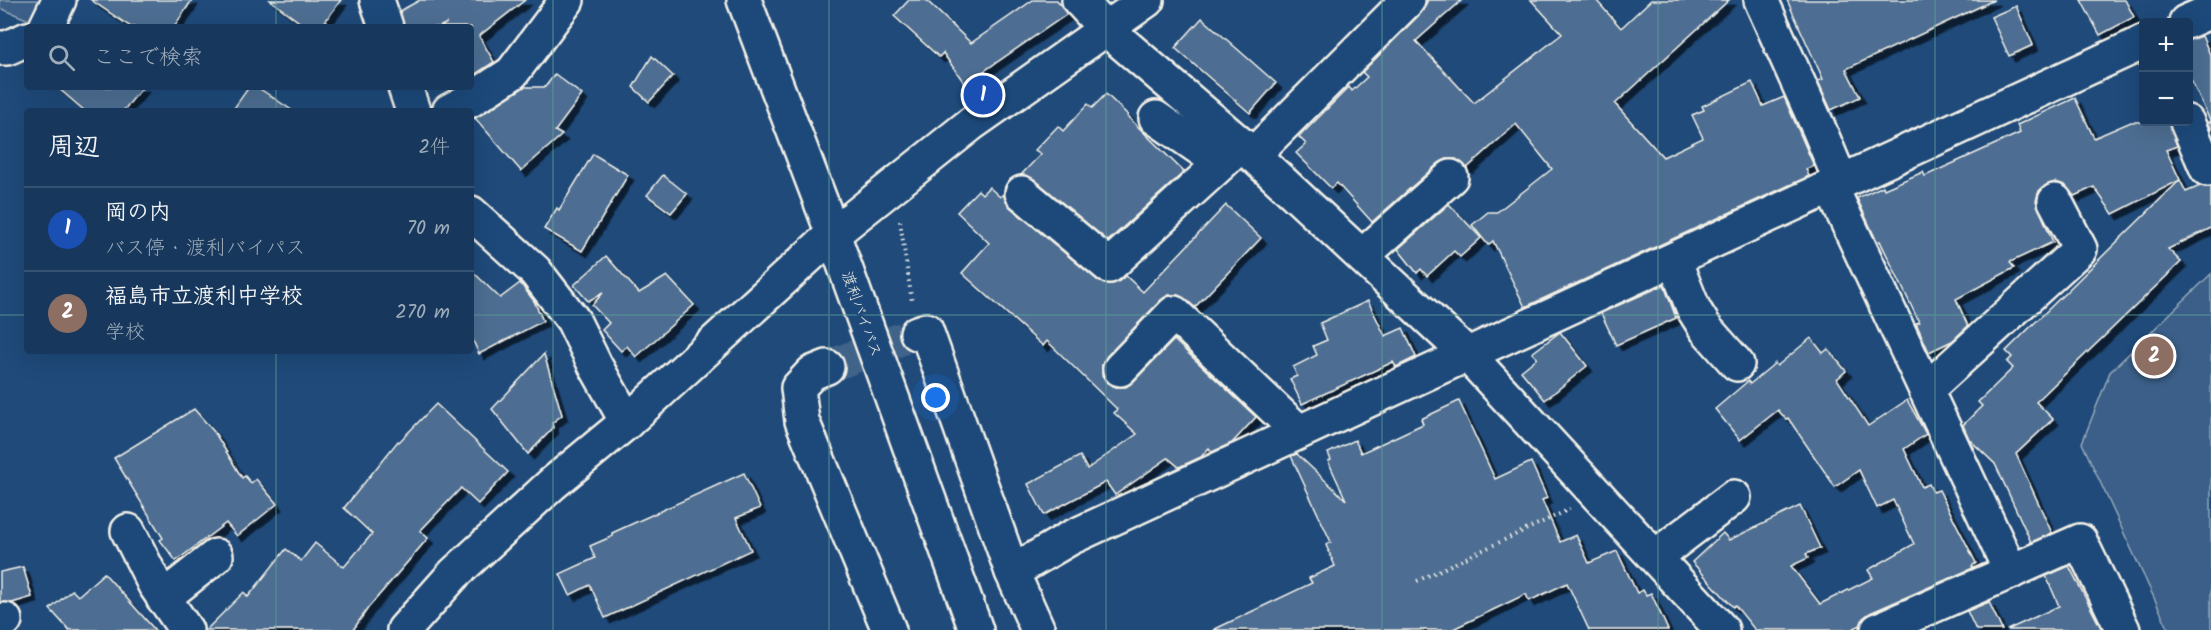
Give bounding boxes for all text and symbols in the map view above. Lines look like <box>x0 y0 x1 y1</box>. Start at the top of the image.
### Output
map controls <box>2139 18 2193 126</box>
button: + <box>2139 18 2193 72</box>
search box <box>24 24 474 90</box>
icon: search <box>45 41 78 74</box>
text: ここで検索 <box>93 41 203 76</box>
pin: 1 <box>964 72 1002 118</box>
button: − <box>2139 72 2193 126</box>
text: 周辺 <box>48 127 100 169</box>
text: 2件 <box>418 132 450 164</box>
text: 岡の内 <box>105 196 171 231</box>
text: 1 <box>64 213 71 245</box>
text: 70 m <box>407 213 450 245</box>
text: バス停 · 渡利バイパス <box>105 233 305 265</box>
street label: 渡利バイパス <box>834 268 888 361</box>
text: 福島市立渡利中学校 <box>105 280 303 315</box>
text: 2 <box>62 297 73 329</box>
text: 270 m <box>395 297 450 329</box>
text: 学校 <box>105 317 145 349</box>
pin: 2 <box>2134 334 2174 378</box>
your location <box>921 383 950 412</box>

